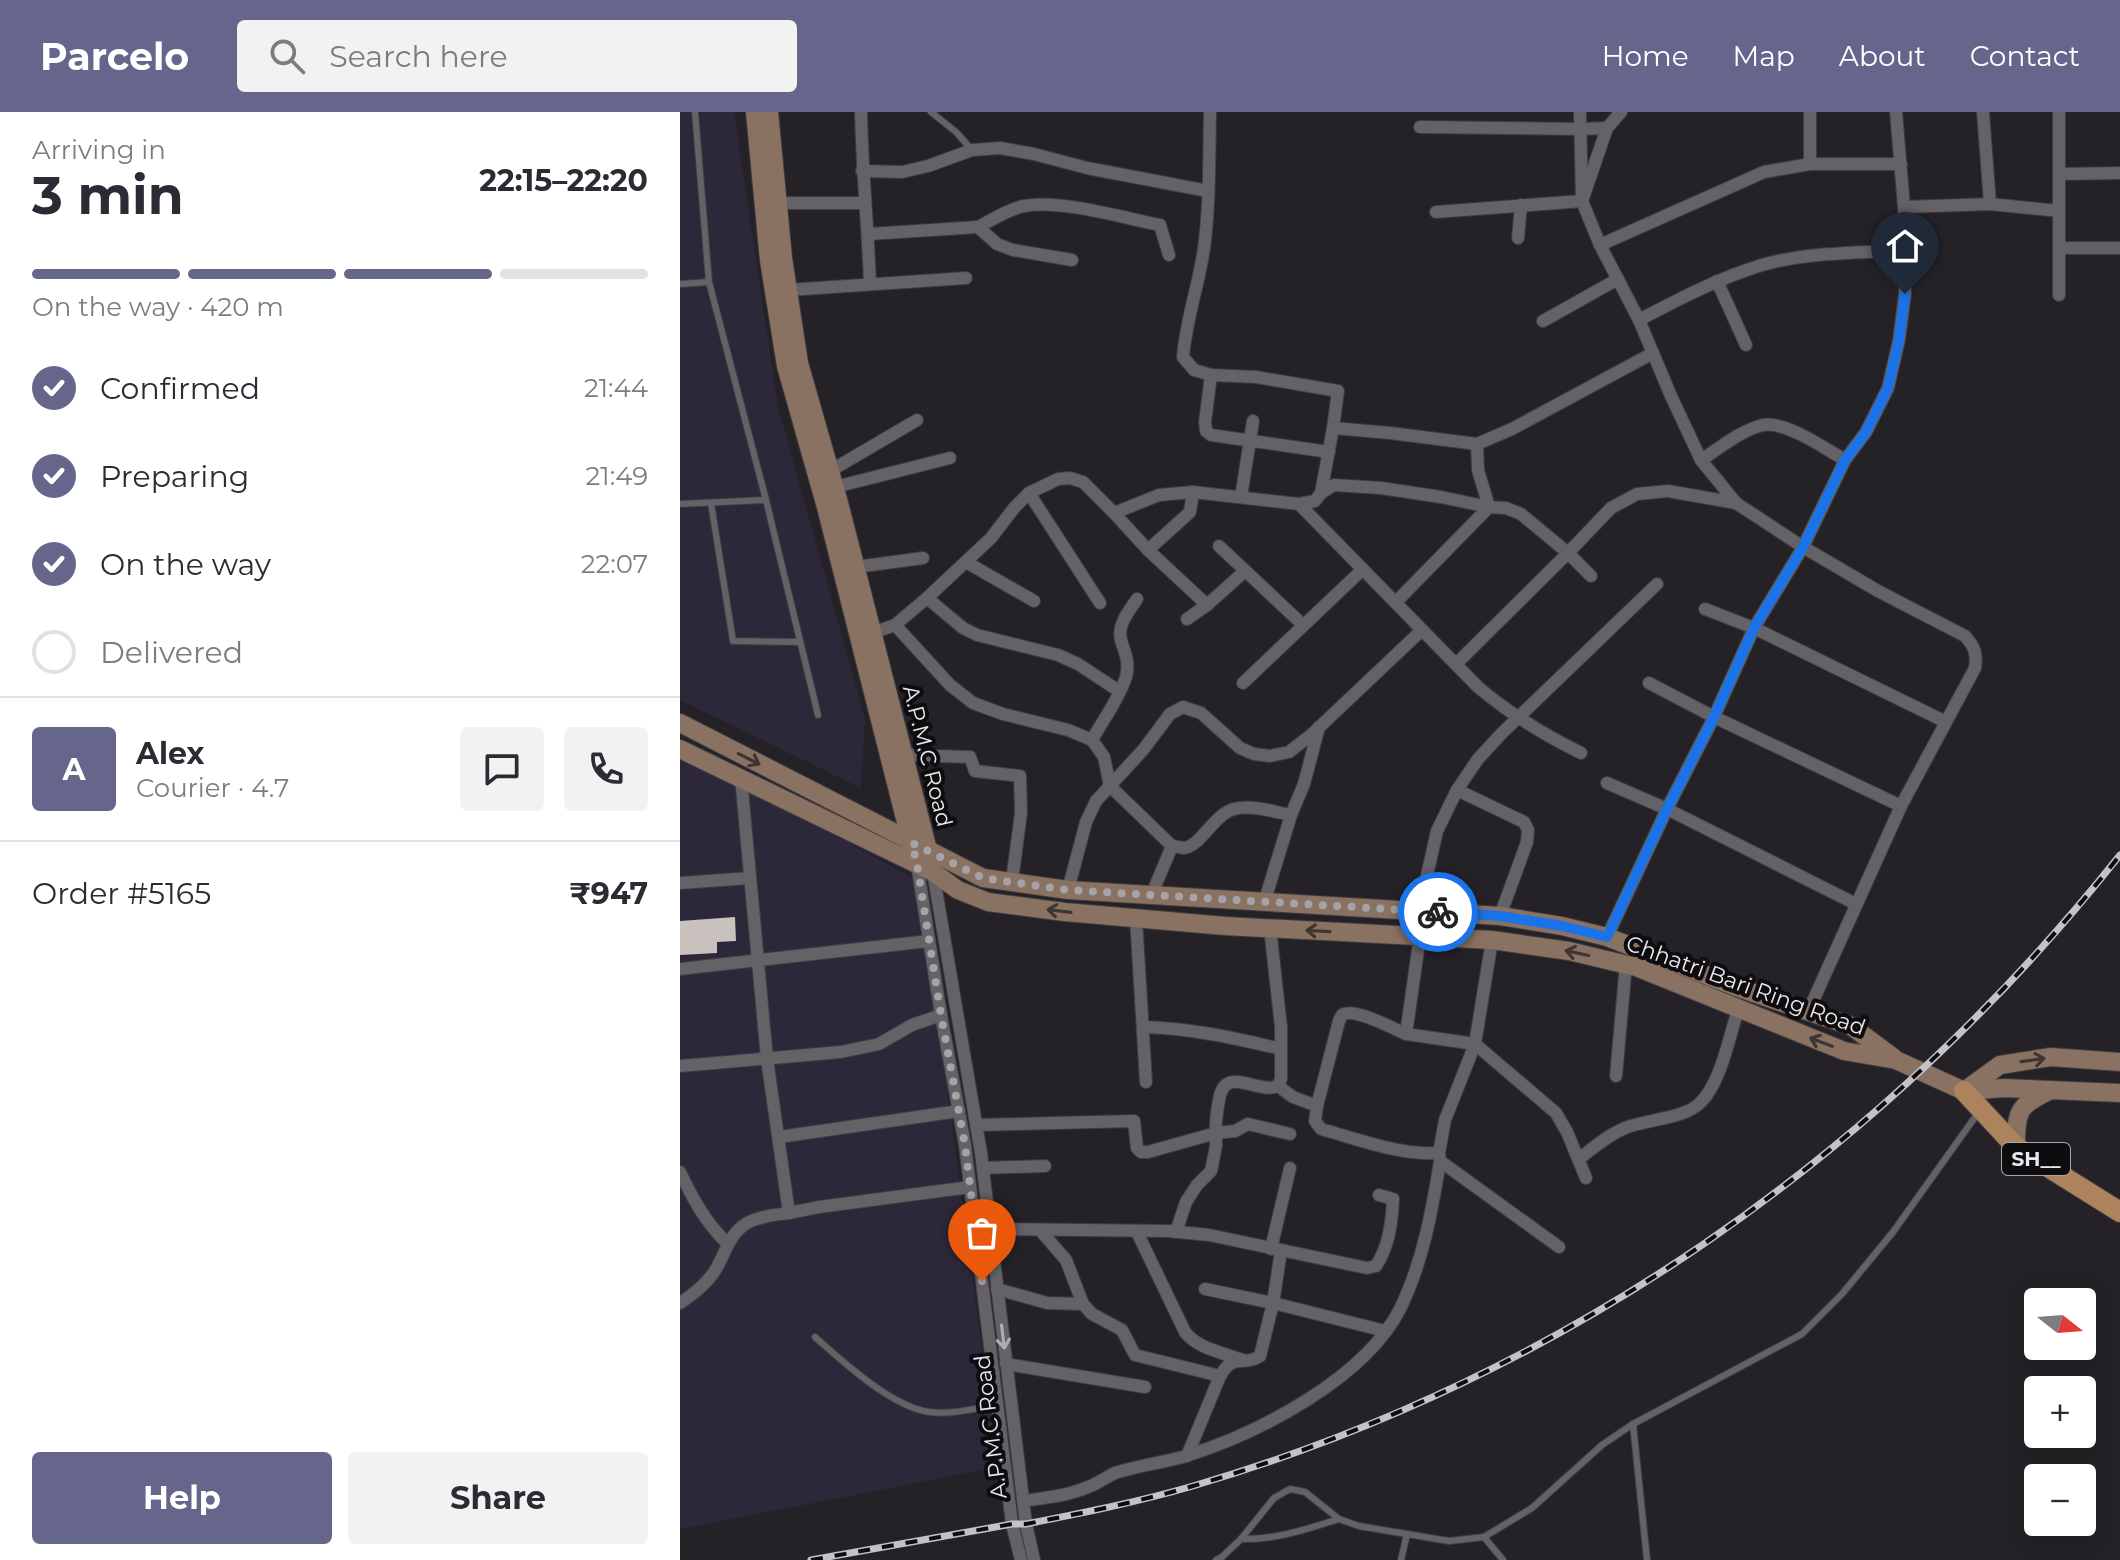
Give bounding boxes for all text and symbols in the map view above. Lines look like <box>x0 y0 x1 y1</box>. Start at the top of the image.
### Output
search box <box>237 20 797 92</box>
text: Parcelo <box>40 33 189 80</box>
icon: search <box>265 34 309 78</box>
text: Search here <box>329 38 508 75</box>
text: Home <box>1602 39 1689 73</box>
text: Map <box>1733 39 1795 73</box>
text: About <box>1839 39 1926 73</box>
text: Contact <box>1970 39 2080 73</box>
text: Arriving in <box>32 134 166 166</box>
text: 22:15–22:20 <box>479 162 648 199</box>
text: 3 min <box>32 164 184 227</box>
pin <box>1871 212 1939 294</box>
icon: home <box>1883 224 1927 268</box>
text: On the way · 420 m <box>32 291 284 323</box>
icon: check <box>32 366 76 410</box>
text: Confirmed <box>100 370 260 407</box>
text: 21:44 <box>584 372 648 404</box>
icon: check <box>32 454 76 498</box>
text: Preparing <box>100 458 249 495</box>
text: 21:49 <box>586 460 648 492</box>
icon: check <box>32 542 76 586</box>
text: On the way <box>100 546 271 583</box>
text: 22:07 <box>581 548 648 580</box>
text: Delivered <box>100 634 243 671</box>
street label: A.P.M.C Road <box>897 682 958 830</box>
button: chat <box>460 727 544 811</box>
button: phone <box>564 727 648 811</box>
text: Alex <box>136 735 204 772</box>
text: A <box>63 751 85 788</box>
one-way arrow <box>737 752 761 768</box>
text: Courier · 4.7 <box>136 772 289 804</box>
courier <box>1398 872 1478 952</box>
text: Order #5165 <box>32 875 211 912</box>
text: ₹947 <box>569 875 648 912</box>
icon: bike <box>1416 890 1460 934</box>
one-way arrow <box>1046 903 1073 918</box>
one-way arrow <box>1305 923 1332 938</box>
street label: Chhatri Bari Ring Road <box>1623 930 1869 1041</box>
one-way arrow <box>1565 945 1590 960</box>
one-way arrow <box>1809 1034 1834 1048</box>
one-way arrow <box>2020 1052 2045 1067</box>
road number: SH__ <box>2002 1143 2070 1175</box>
pin <box>948 1199 1016 1281</box>
icon: bag <box>960 1211 1004 1255</box>
north arrow <box>2024 1288 2096 1360</box>
map controls <box>2024 1288 2096 1536</box>
one-way arrow <box>996 1324 1011 1349</box>
street label: A.P.M.C Road <box>968 1353 1013 1501</box>
button: + <box>2024 1376 2096 1448</box>
button: Help <box>32 1452 332 1544</box>
button: Share <box>348 1452 648 1544</box>
button: − <box>2024 1464 2096 1536</box>

